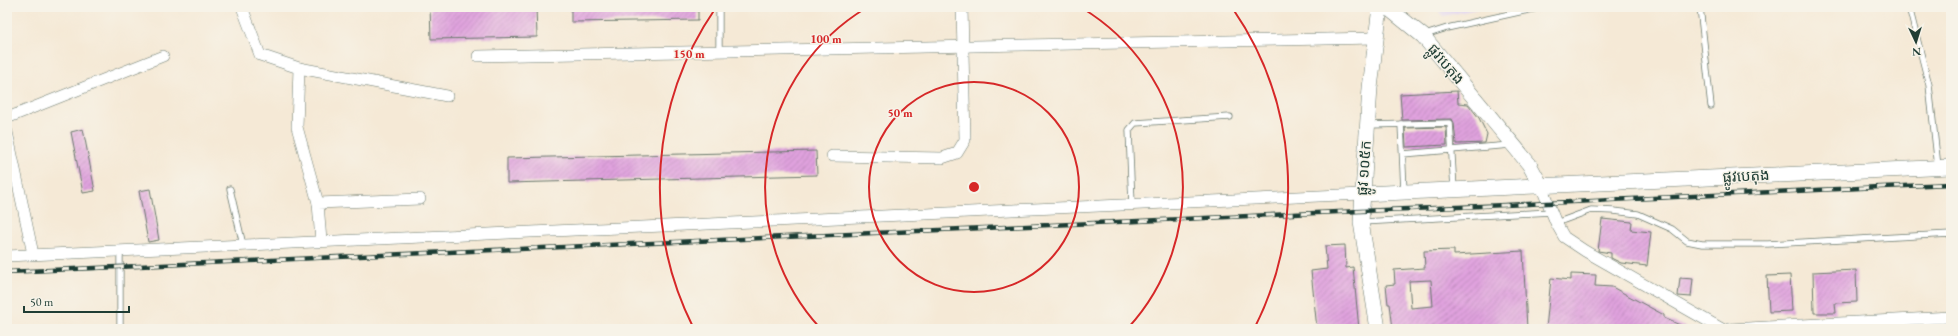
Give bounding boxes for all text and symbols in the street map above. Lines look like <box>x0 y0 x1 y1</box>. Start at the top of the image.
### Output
north arrow <box>1896 22 1936 62</box>
text: 100 m <box>810 31 842 47</box>
street label: ផ្លូវបេតុង <box>1420 39 1469 91</box>
text: N <box>1912 45 1922 59</box>
text: 150 m <box>673 46 705 62</box>
text: 50 m <box>887 105 913 121</box>
street label: ផ្លូវ ១០៥ក <box>1352 140 1379 197</box>
street label: ផ្លូវបេតុង <box>1722 165 1770 191</box>
centre of rings <box>967 180 981 194</box>
scale bar <box>24 288 129 314</box>
text: 50 m <box>30 294 54 310</box>

